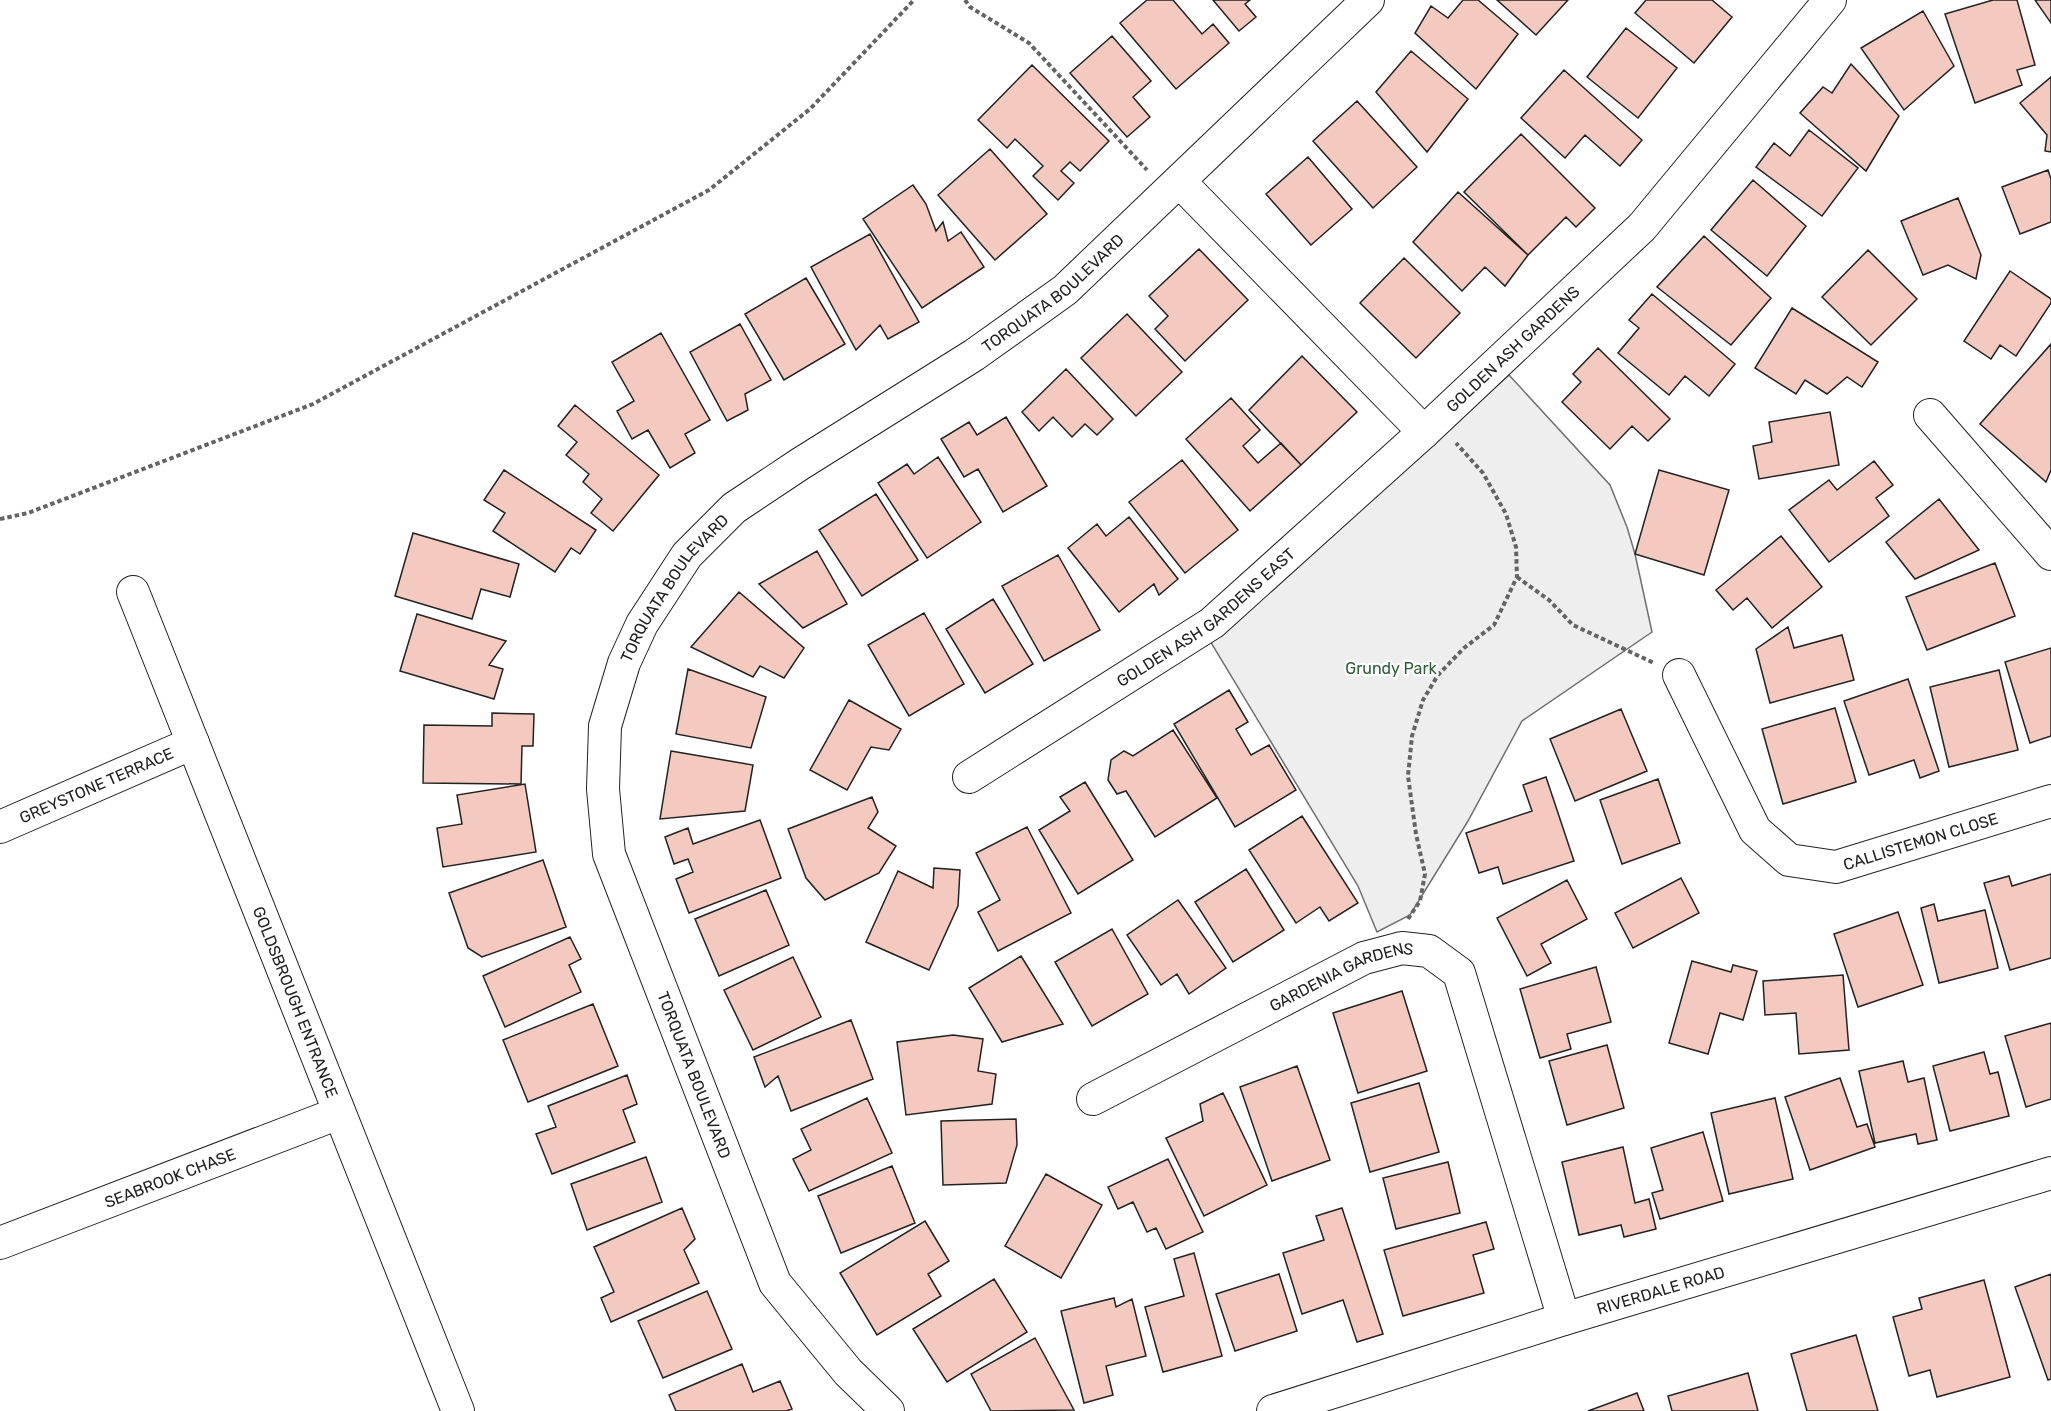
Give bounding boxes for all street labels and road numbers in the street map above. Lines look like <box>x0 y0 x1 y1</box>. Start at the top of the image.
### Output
street label: TORQUATA BOULEVARD <box>978 230 1127 356</box>
street label: GOLDEN ASH GARDENS <box>1442 282 1583 416</box>
street label: TORQUATA BOULEVARD <box>616 510 732 665</box>
street label: GOLDEN ASH GARDENS EAST <box>1113 544 1298 691</box>
street label: GREYSTONE TERRACE <box>16 743 176 827</box>
street label: CALLISTEMON CLOSE <box>1841 808 2000 874</box>
street label: GOLDSBROUGH ENTRANCE <box>249 904 342 1100</box>
street label: GARDENIA GARDENS <box>1266 938 1414 1015</box>
street label: TORQUATA BOULEVARD <box>653 989 735 1161</box>
street label: SEABROOK CHASE <box>102 1144 238 1212</box>
street label: RIVERDALE ROAD <box>1594 1262 1727 1318</box>

